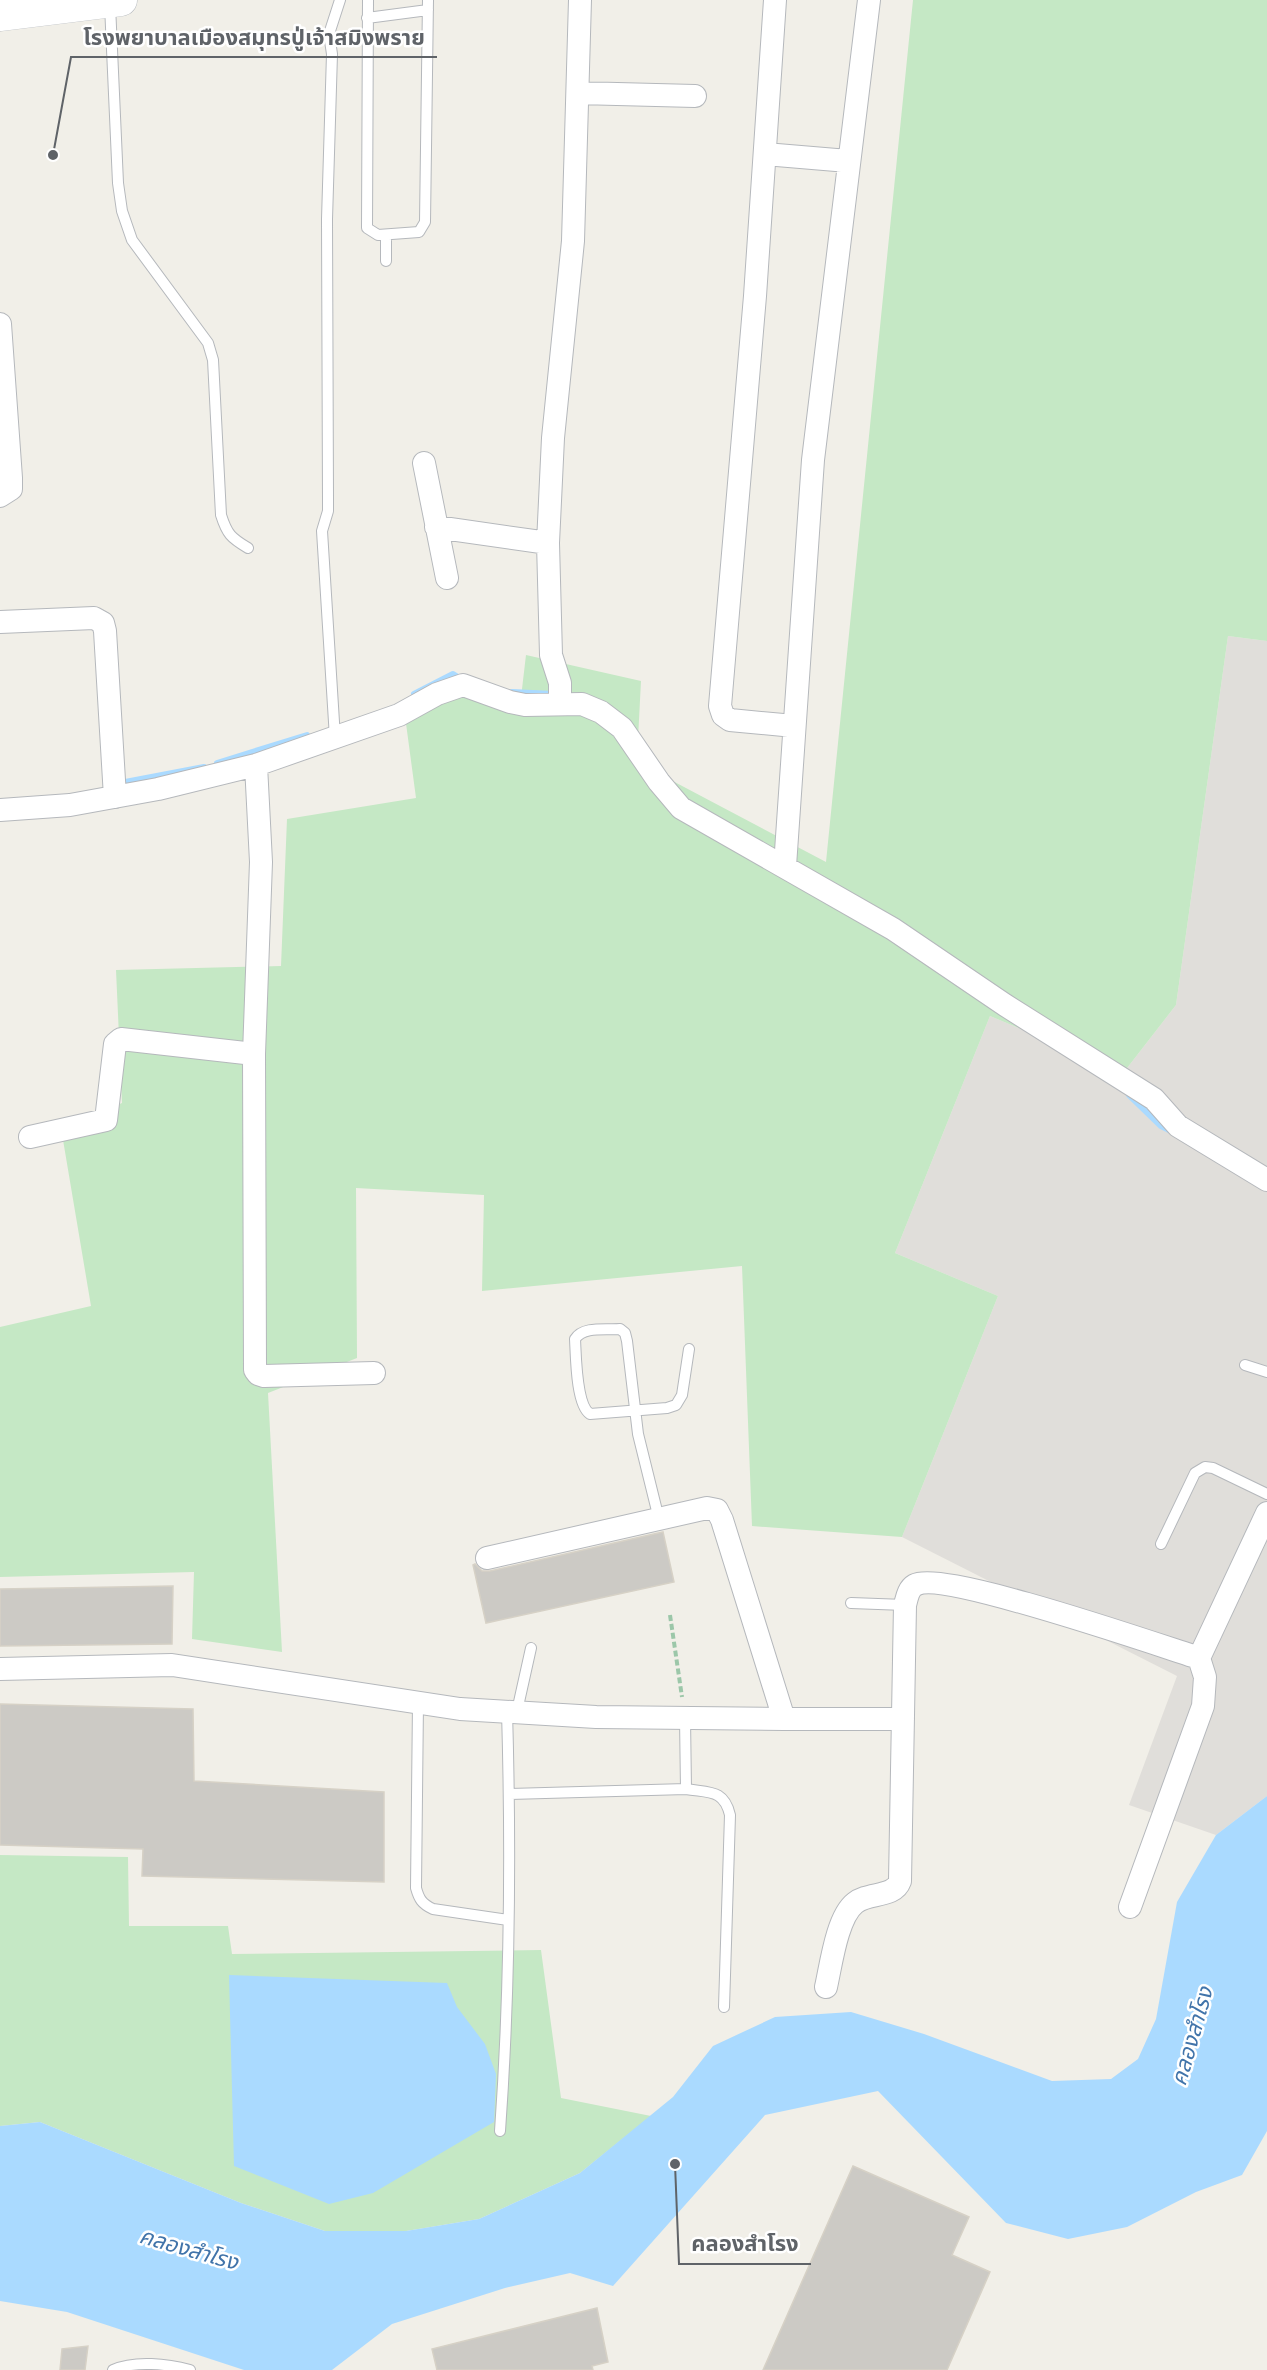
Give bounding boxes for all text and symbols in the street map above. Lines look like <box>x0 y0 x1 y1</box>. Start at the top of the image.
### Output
callout: โรงพยาบาลเมืองสมุทรปู่เจ้าสมิงพราย <box>71 17 437 57</box>
text: โรงพยาบาลเมืองสมุทรปู่เจ้าสมิงพราย <box>83 23 425 51</box>
water label: คลองสำโรง <box>1164 1983 1218 2088</box>
water label: คลองสำโรง <box>137 2221 242 2275</box>
callout: คลองสำโรง <box>679 2224 811 2264</box>
text: คลองสำโรง <box>691 2229 799 2256</box>

